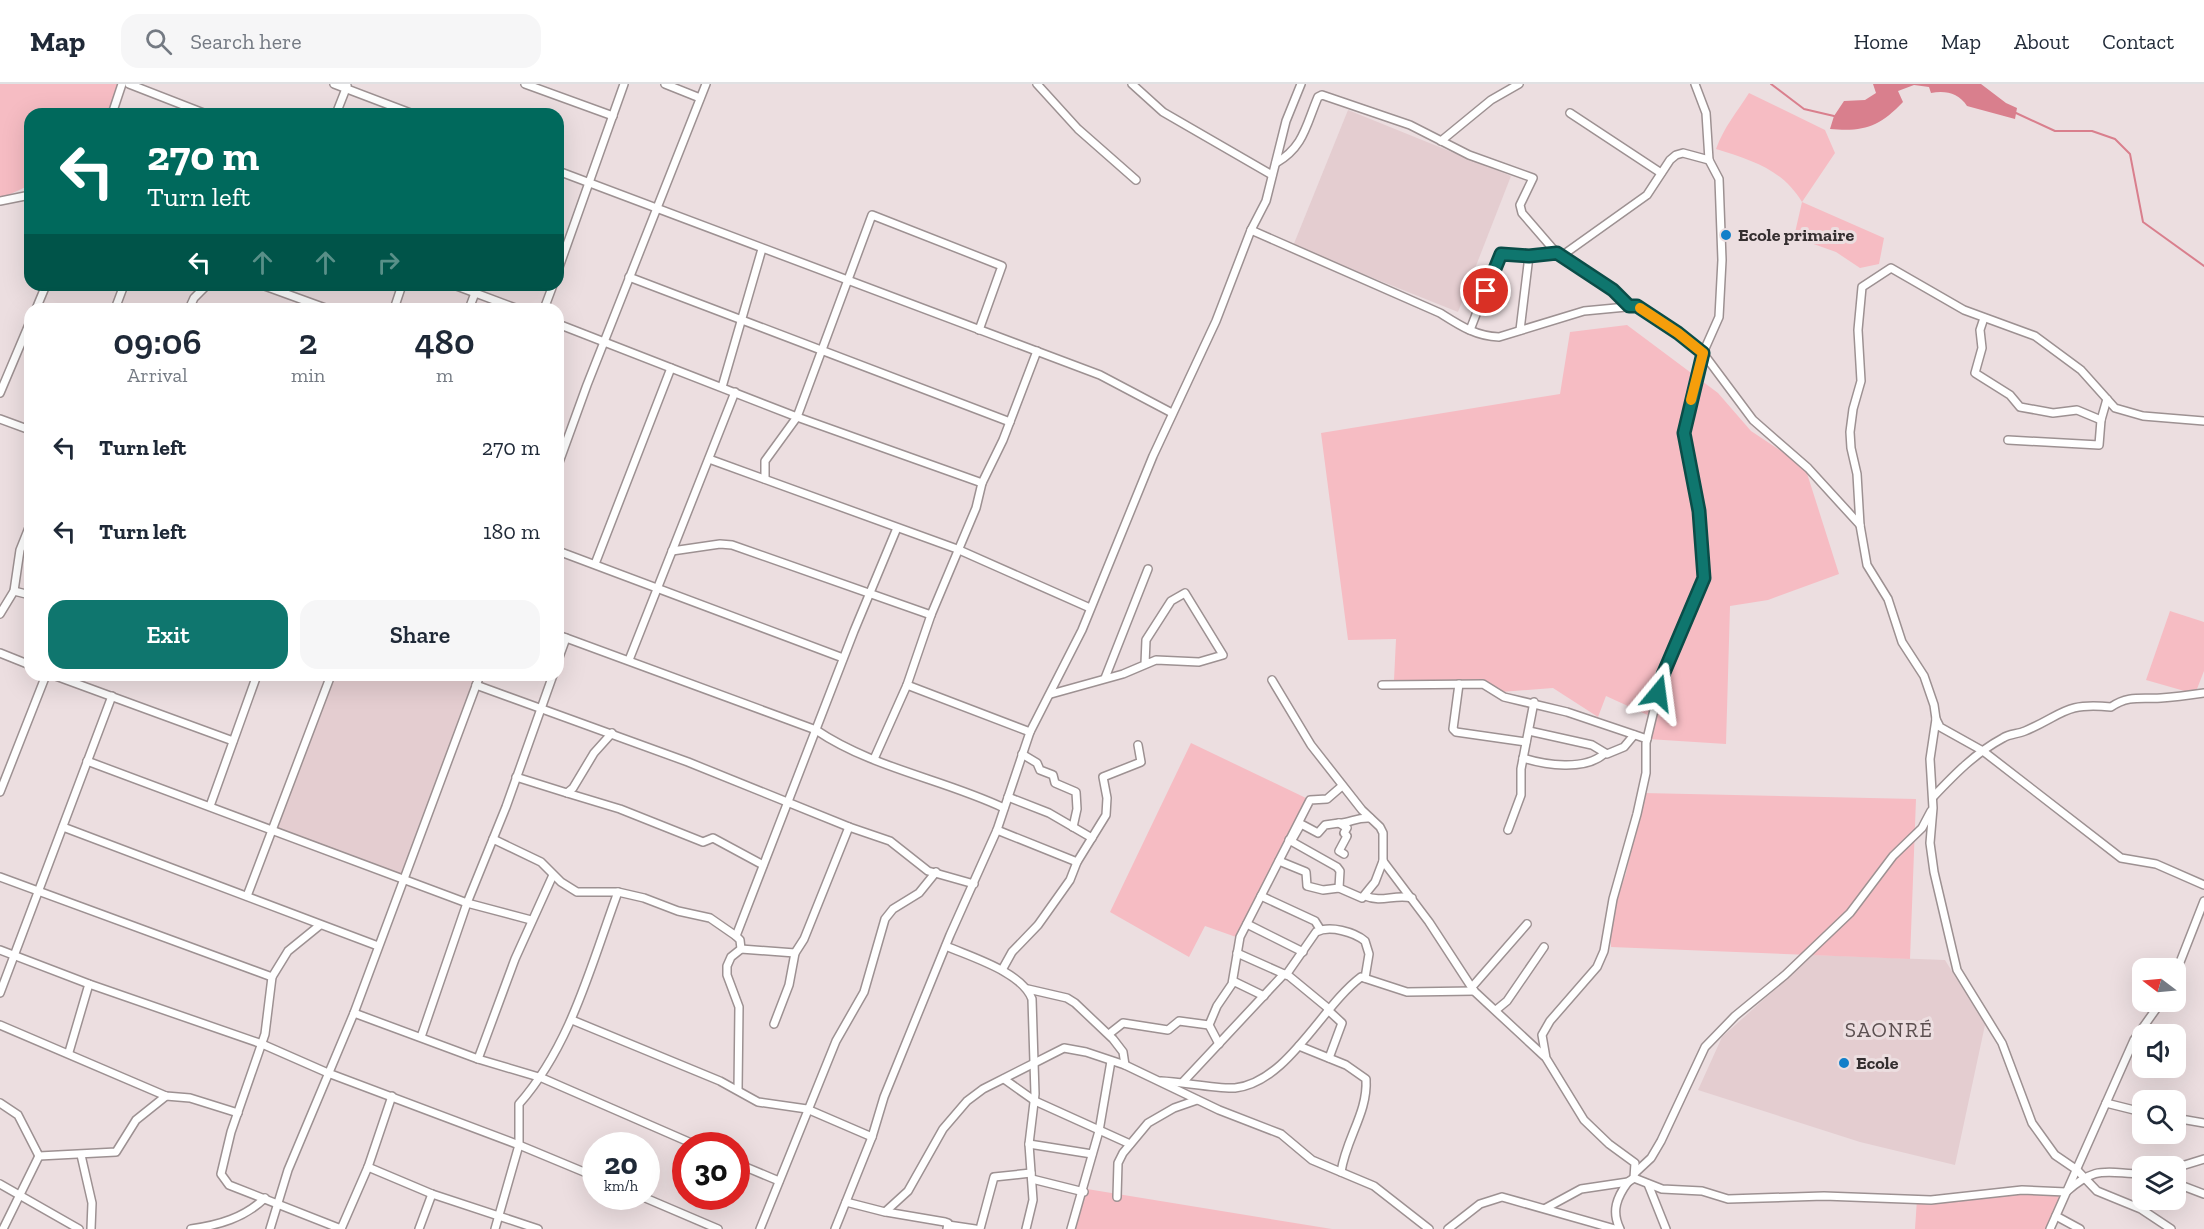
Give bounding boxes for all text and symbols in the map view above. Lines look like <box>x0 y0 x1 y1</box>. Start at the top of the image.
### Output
search box <box>121 14 541 68</box>
text: Map <box>30 25 85 58</box>
icon: search <box>142 25 175 58</box>
text: Search here <box>190 28 302 55</box>
text: Home <box>1854 29 1908 54</box>
text: Map <box>1941 29 1981 54</box>
text: About <box>2014 29 2069 54</box>
text: Contact <box>2102 29 2174 54</box>
text: 270 m <box>147 130 259 181</box>
icon: left <box>48 132 126 210</box>
text: Turn left <box>147 181 250 213</box>
place label: Ecole primaire <box>1738 224 1855 246</box>
marker: Ecole primaire <box>1719 228 1733 242</box>
icon: left <box>183 246 216 279</box>
icon: ahead <box>246 246 279 279</box>
icon: ahead <box>309 246 342 279</box>
icon: right <box>372 246 405 279</box>
pin <box>1460 265 1511 316</box>
icon: arrive <box>1469 274 1502 307</box>
text: 09:06 <box>113 320 202 363</box>
text: 2 <box>299 320 318 363</box>
text: 480 <box>415 320 475 363</box>
text: Arrival <box>127 363 188 387</box>
text: min <box>291 363 325 387</box>
text: m <box>436 363 453 387</box>
icon: left <box>48 431 81 464</box>
text: Turn left <box>99 434 186 461</box>
text: 270 m <box>482 434 540 461</box>
icon: left <box>48 515 81 548</box>
text: Turn left <box>99 518 186 545</box>
text: 180 m <box>483 518 540 545</box>
button: Exit <box>48 600 288 669</box>
button: Share <box>300 600 540 669</box>
position arrow <box>1626 661 1690 725</box>
north arrow <box>2132 958 2186 1012</box>
map controls <box>2132 958 2186 1210</box>
district label: SAONRÉ <box>1845 1017 1933 1042</box>
button: sound <box>2132 1024 2186 1078</box>
place label: Ecole <box>1856 1052 1899 1074</box>
marker: Ecole <box>1837 1056 1851 1070</box>
button: search <box>2132 1090 2186 1144</box>
speed limit sign: 30 <box>672 1132 750 1210</box>
text: 20 <box>604 1146 638 1182</box>
button: layers <box>2132 1156 2186 1210</box>
text: km/h <box>604 1177 638 1195</box>

